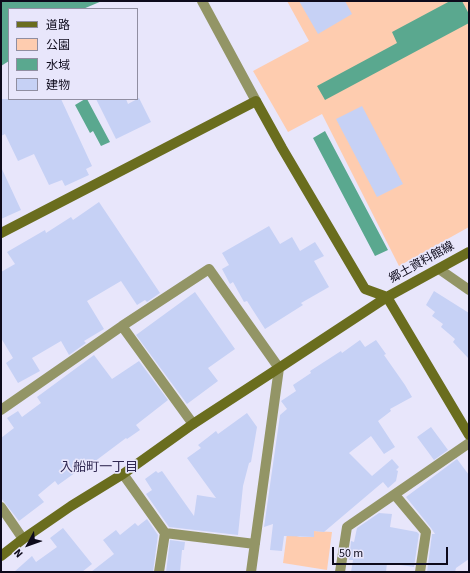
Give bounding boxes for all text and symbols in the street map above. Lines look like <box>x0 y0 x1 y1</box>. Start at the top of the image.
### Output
legend <box>8 8 138 100</box>
text: 道路 <box>46 17 70 34</box>
text: 公園 <box>46 37 70 54</box>
text: 水域 <box>46 57 70 74</box>
text: 建物 <box>46 77 70 94</box>
street label: 郷土資料館線 <box>387 239 457 287</box>
district label: 入船町一丁目 <box>60 460 138 476</box>
north arrow <box>8 525 48 565</box>
scale bar <box>334 539 450 565</box>
text: 50 m <box>339 545 363 562</box>
text: N <box>11 546 27 561</box>

